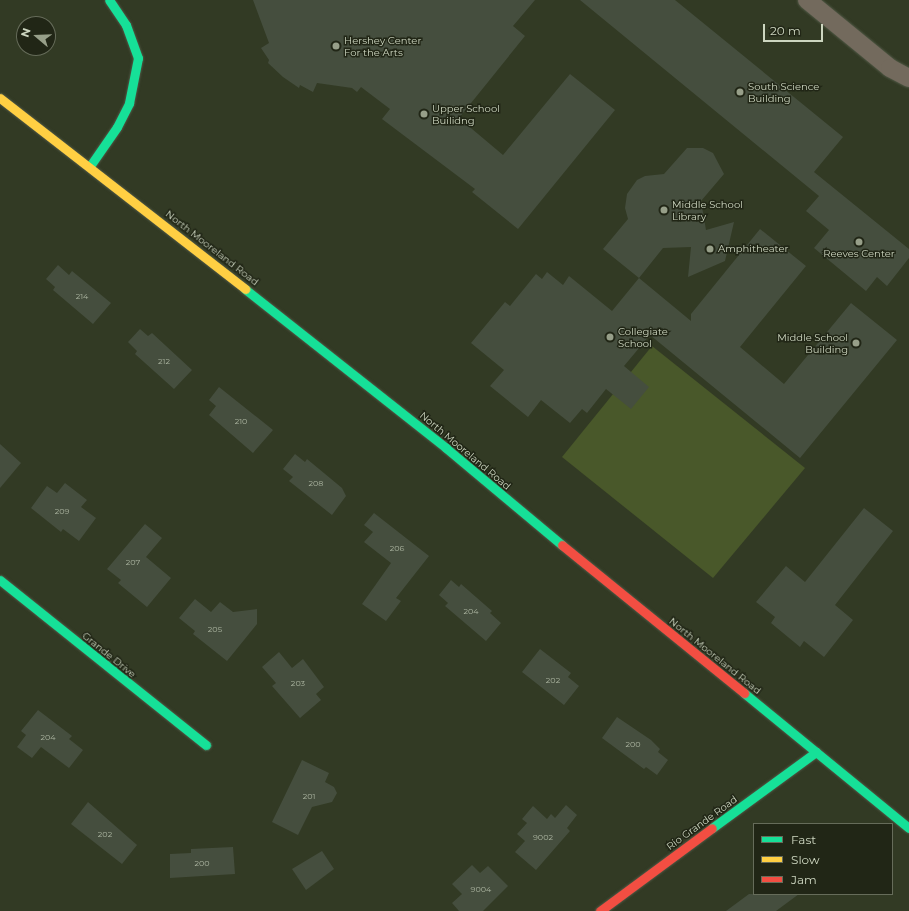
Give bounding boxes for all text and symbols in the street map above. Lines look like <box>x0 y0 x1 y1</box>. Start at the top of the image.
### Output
north arrow <box>16 16 56 56</box>
scale bar <box>765 16 825 42</box>
text: 20 m <box>770 23 801 38</box>
text: N <box>18 26 34 39</box>
place label: Hershey Center For the Arts <box>344 34 421 58</box>
marker: Hershey Center For the Arts <box>331 41 341 51</box>
place label: South Science Building <box>748 80 819 104</box>
marker: South Science Building <box>735 87 745 97</box>
place label: Upper School Builidng <box>432 102 500 126</box>
marker: Upper School Builidng <box>419 109 429 119</box>
place label: Middle School Library <box>672 198 743 222</box>
marker: Middle School Library <box>659 205 669 215</box>
street label: North Mooreland Road <box>163 208 261 288</box>
marker: Reeves Center <box>854 237 864 247</box>
place label: Amphitheater <box>718 243 788 255</box>
marker: Amphitheater <box>705 244 715 254</box>
place label: Reeves Center <box>823 248 895 260</box>
house number: 214 <box>76 292 88 302</box>
place label: Collegiate School <box>618 325 668 348</box>
place label: Middle School Building <box>777 331 848 354</box>
marker: Collegiate School <box>605 332 615 342</box>
marker: Middle School Building <box>851 338 861 348</box>
house number: 212 <box>158 357 170 367</box>
street label: North Mooreland Road <box>417 409 513 493</box>
house number: 210 <box>235 417 247 427</box>
house number: 208 <box>309 479 323 489</box>
house number: 209 <box>55 507 69 517</box>
house number: 206 <box>390 544 404 554</box>
house number: 207 <box>126 558 140 568</box>
house number: 204 <box>463 607 479 617</box>
street label: North Mooreland Road <box>667 615 763 697</box>
house number: 205 <box>208 625 222 635</box>
street label: Grande Drive <box>80 630 138 680</box>
house number: 202 <box>546 676 560 686</box>
house number: 203 <box>291 679 305 689</box>
house number: 204 <box>40 733 56 743</box>
house number: 200 <box>625 740 641 750</box>
house number: 201 <box>303 792 315 802</box>
street label: Rio Grande Road <box>664 793 740 853</box>
legend <box>753 823 893 895</box>
house number: 202 <box>98 830 112 840</box>
text: Fast <box>791 832 816 847</box>
house number: 9002 <box>533 833 553 843</box>
text: Slow <box>791 852 820 867</box>
house number: 200 <box>194 859 210 869</box>
text: Jam <box>791 872 817 887</box>
house number: 9004 <box>471 885 491 895</box>

